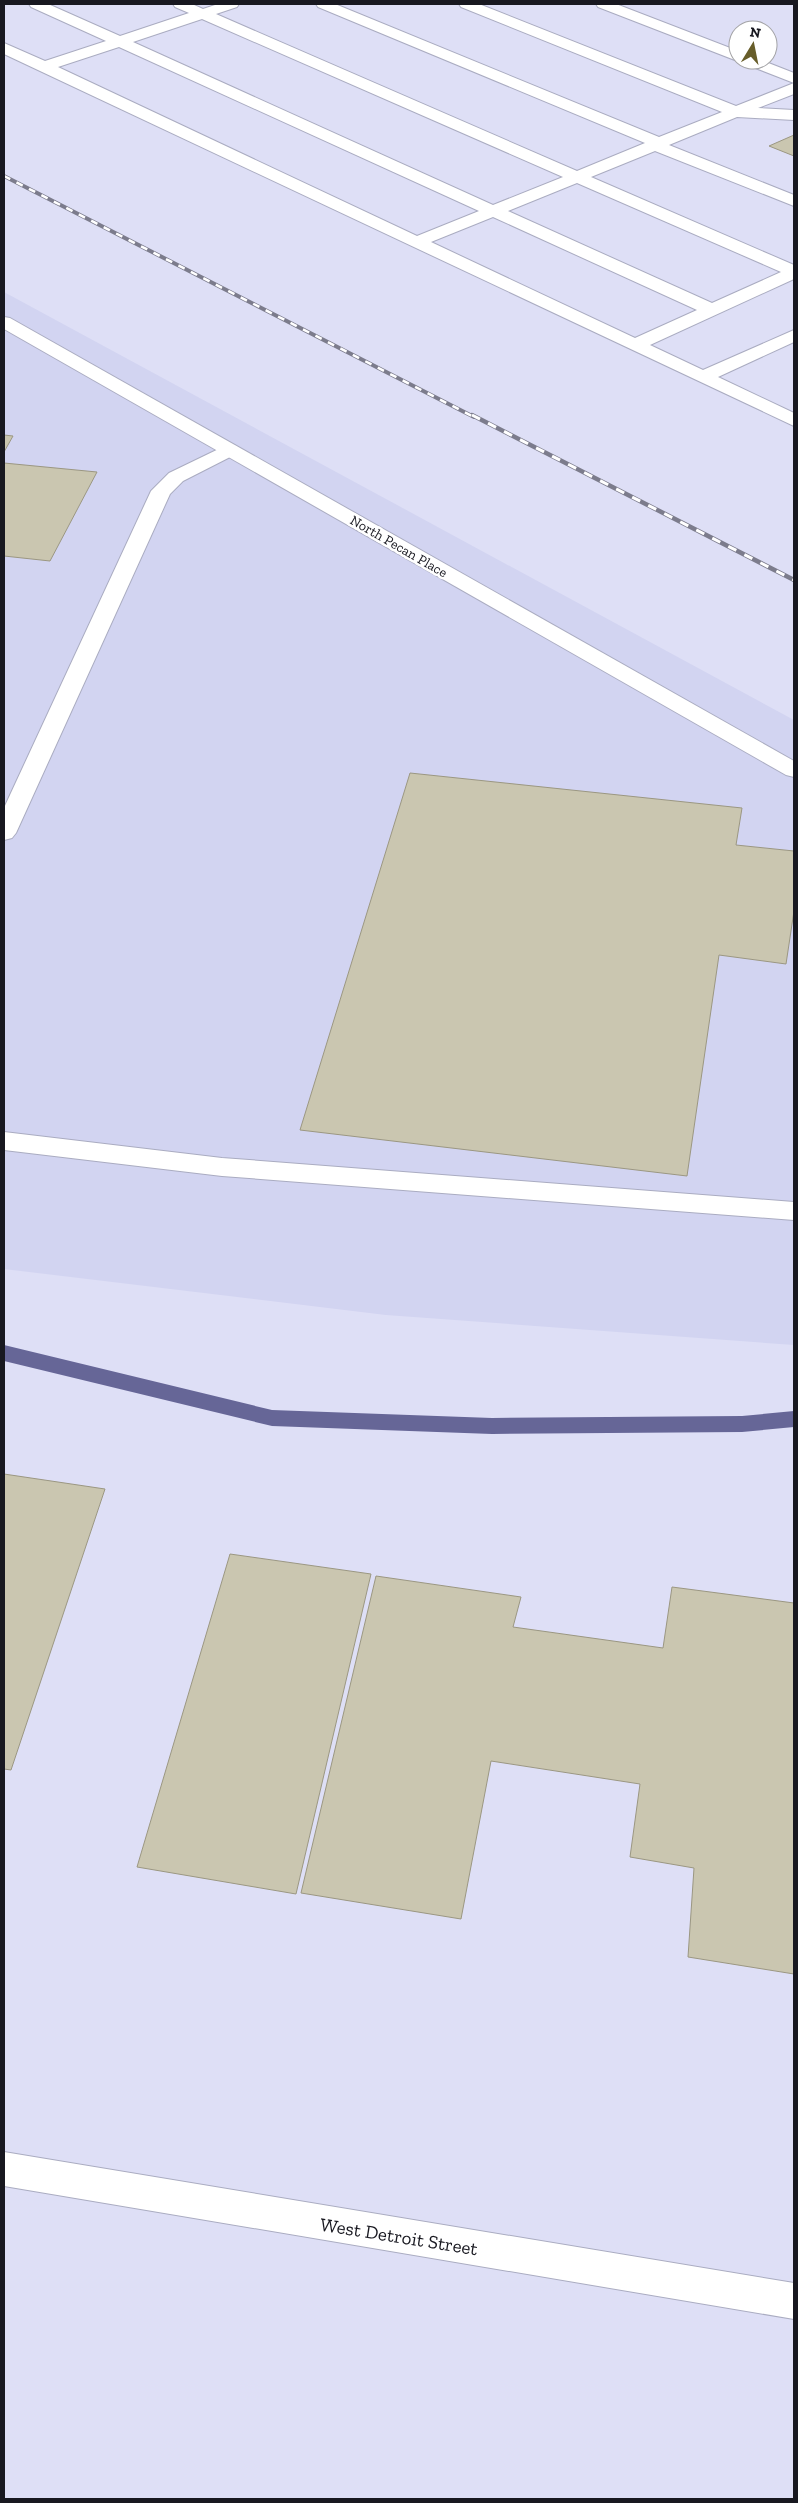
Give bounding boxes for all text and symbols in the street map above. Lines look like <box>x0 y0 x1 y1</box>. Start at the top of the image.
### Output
north arrow <box>728 20 778 70</box>
text: N <box>748 23 762 42</box>
street label: North Pecan Place <box>347 512 451 581</box>
street label: West Detroit Street <box>318 2213 479 2260</box>

